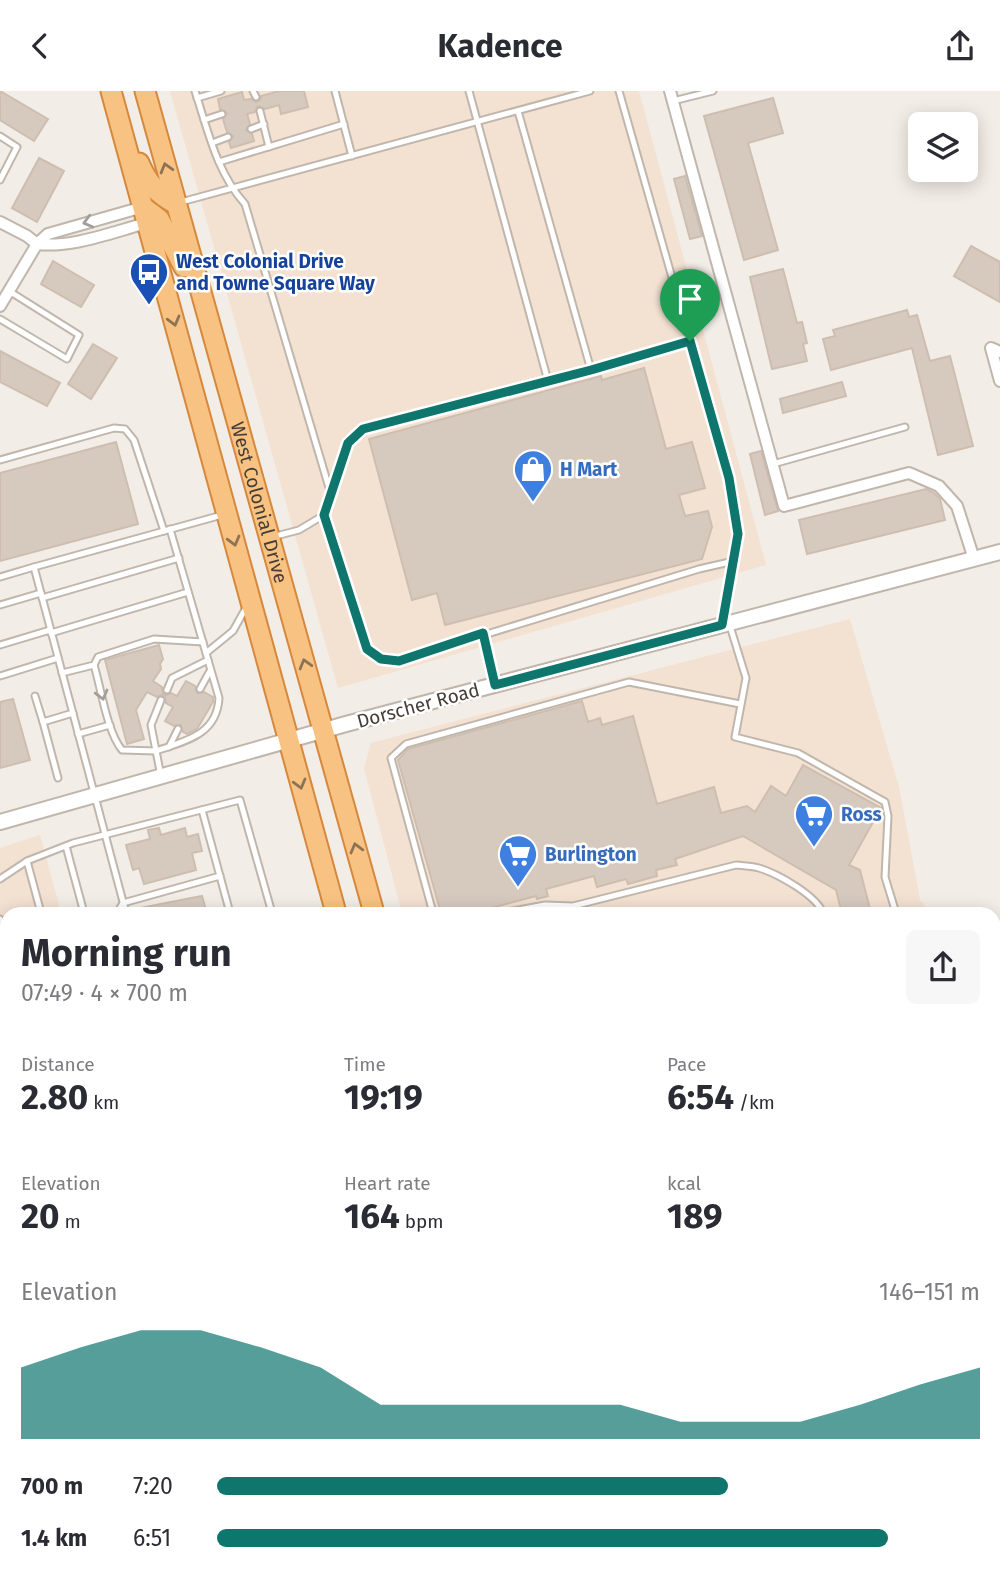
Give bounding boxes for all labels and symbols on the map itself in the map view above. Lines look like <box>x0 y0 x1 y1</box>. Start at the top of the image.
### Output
one-way arrow <box>160 163 174 175</box>
one-way arrow <box>82 214 94 228</box>
place label: West Colonial Drive and Towne Square Way <box>176 250 375 295</box>
bus stop icon: West Colonial Drive and Towne Square Way <box>128 251 170 306</box>
pin <box>660 269 720 341</box>
one-way arrow <box>166 315 180 327</box>
street label: West Colonial Drive <box>226 419 293 586</box>
shop icon: H Mart <box>512 448 554 503</box>
place label: H Mart <box>560 458 618 481</box>
one-way arrow <box>225 535 240 547</box>
one-way arrow <box>298 659 313 671</box>
street label: Dorscher Road <box>354 678 482 733</box>
one-way arrow <box>94 689 109 701</box>
one-way arrow <box>292 778 306 790</box>
supermarket icon: Ross <box>793 793 835 848</box>
place label: Ross <box>841 803 882 826</box>
supermarket icon: Burlington <box>497 833 539 888</box>
one-way arrow <box>350 842 364 854</box>
place label: Burlington <box>545 843 637 866</box>

